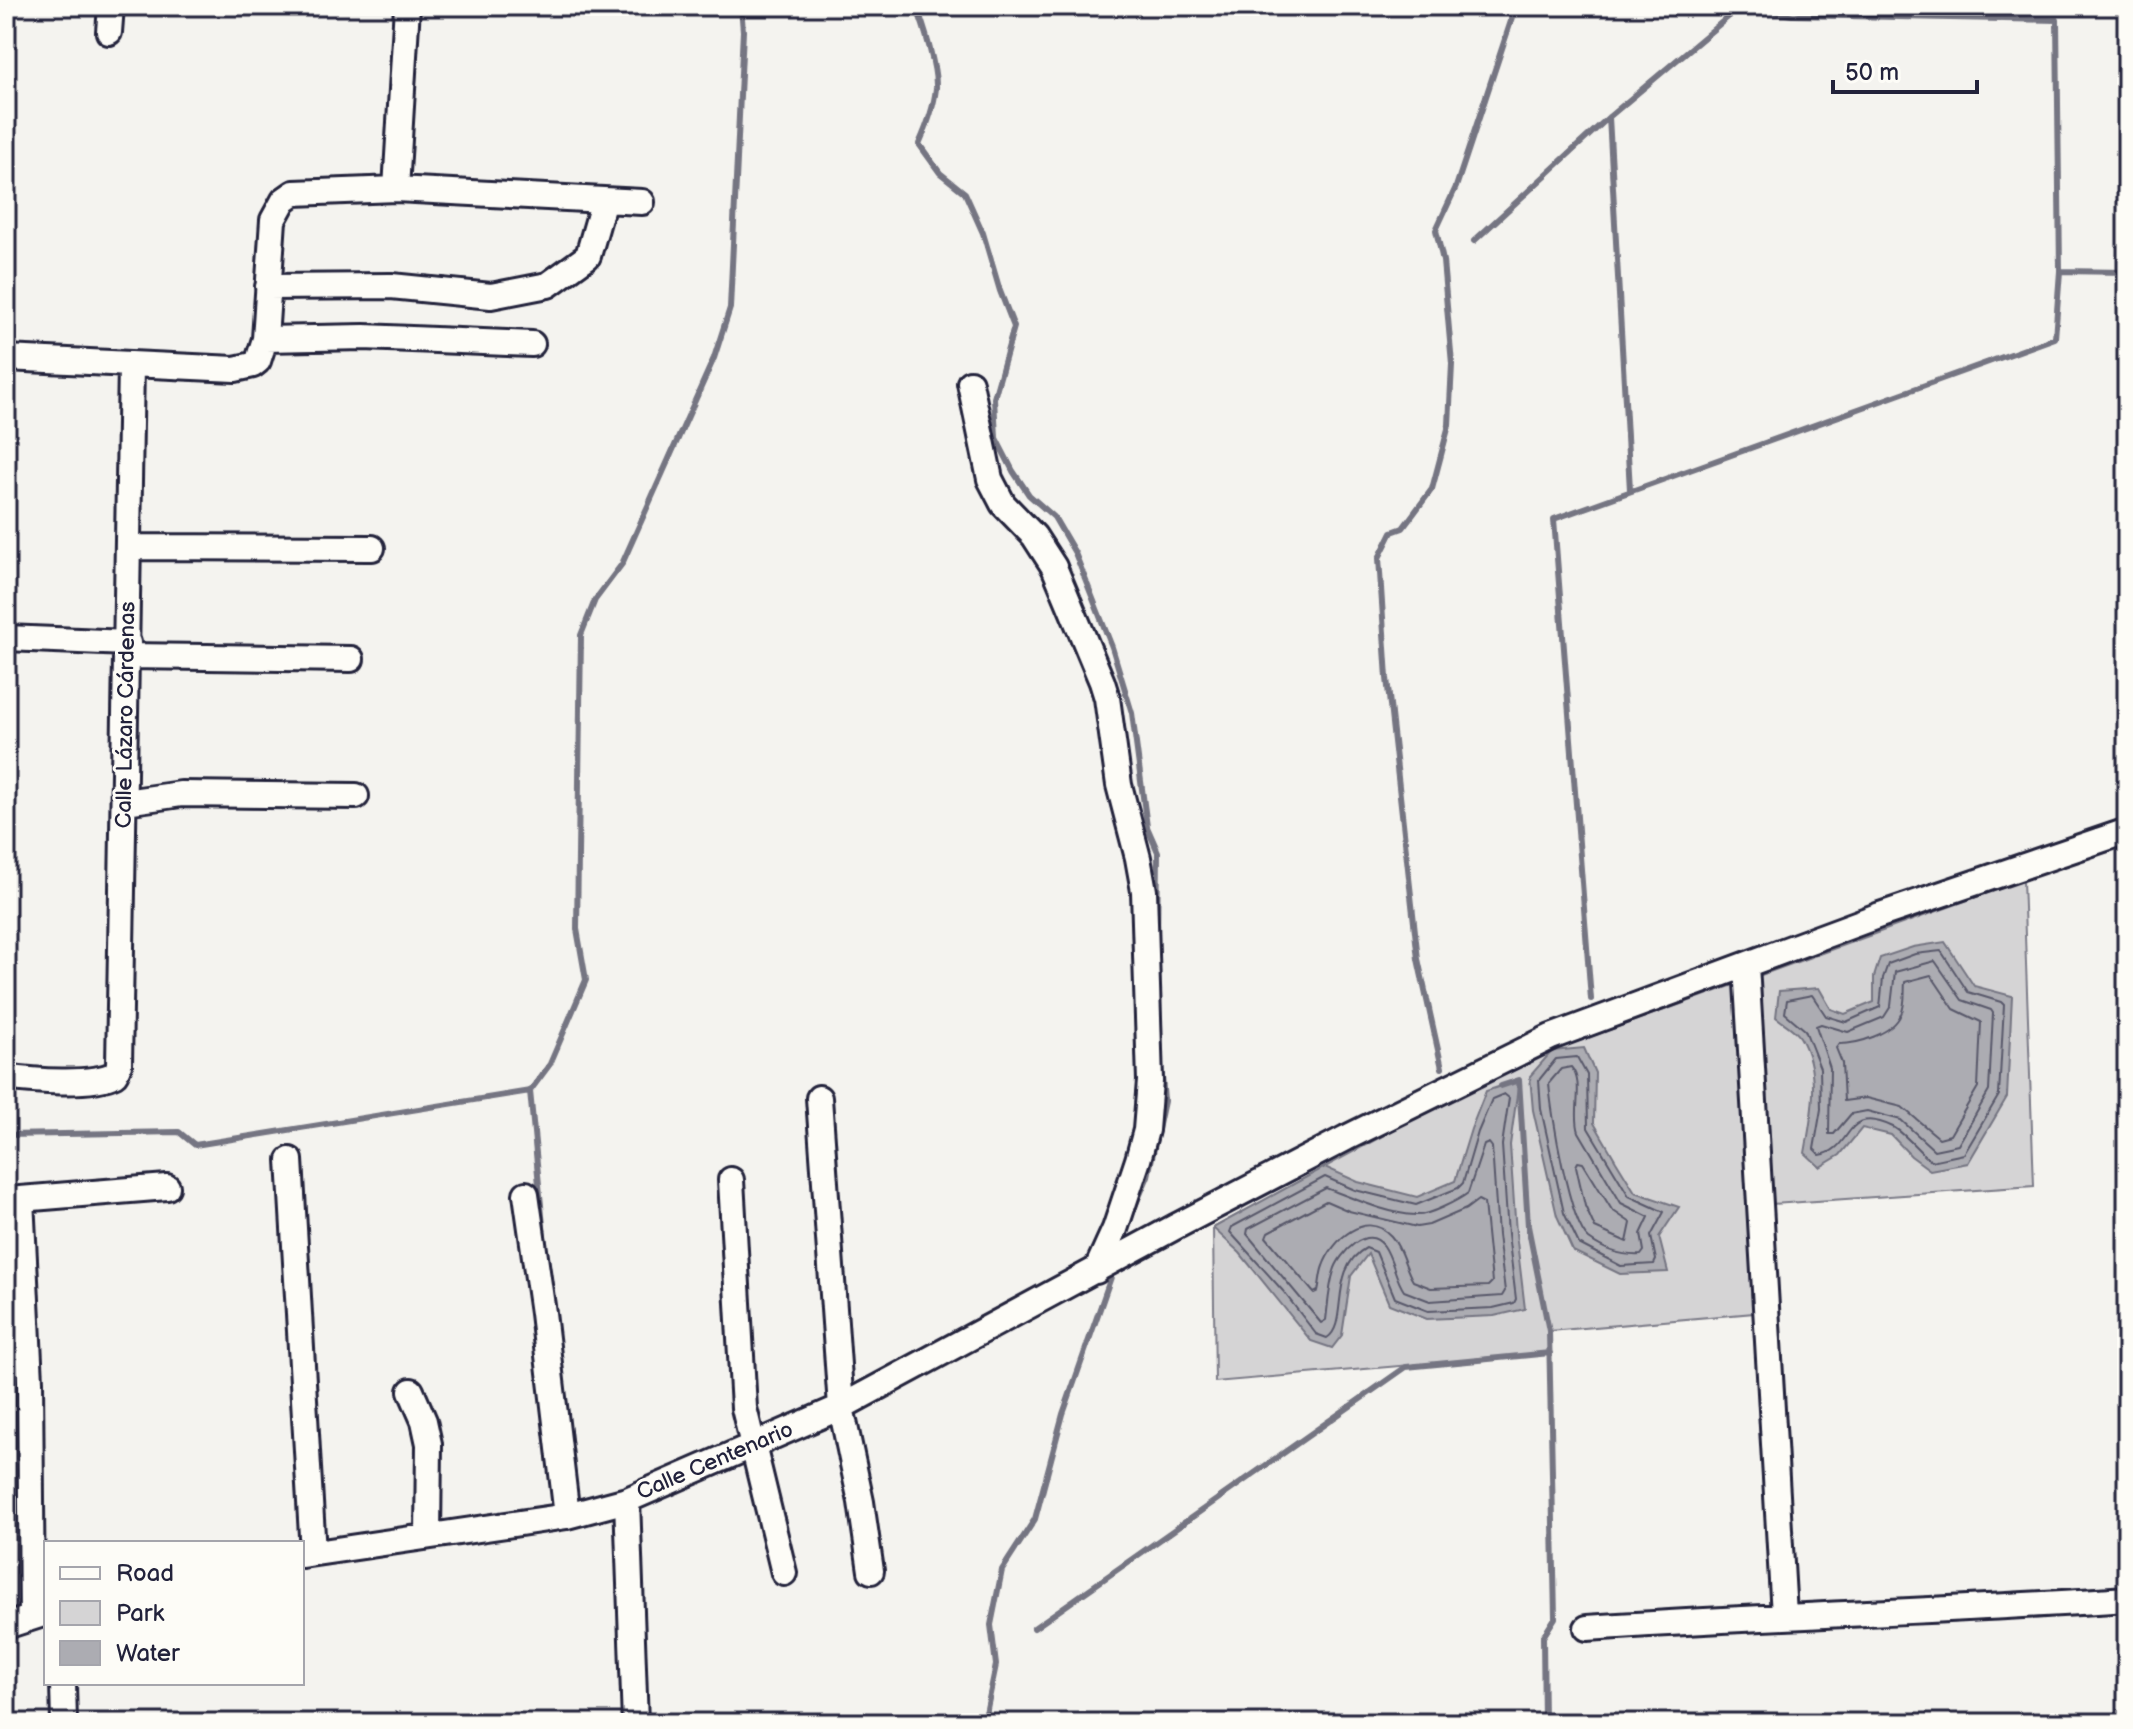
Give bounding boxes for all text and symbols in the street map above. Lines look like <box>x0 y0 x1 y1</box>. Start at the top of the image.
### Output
scale bar <box>1833 44 1977 94</box>
text: 50 m <box>1845 58 1899 87</box>
street label: Calle Lázaro Cárdenas <box>111 601 141 829</box>
street label: Calle Centenario <box>633 1416 797 1506</box>
legend <box>44 1541 304 1685</box>
text: Road <box>116 1559 174 1588</box>
text: Park <box>116 1599 164 1628</box>
text: Water <box>116 1639 180 1668</box>

